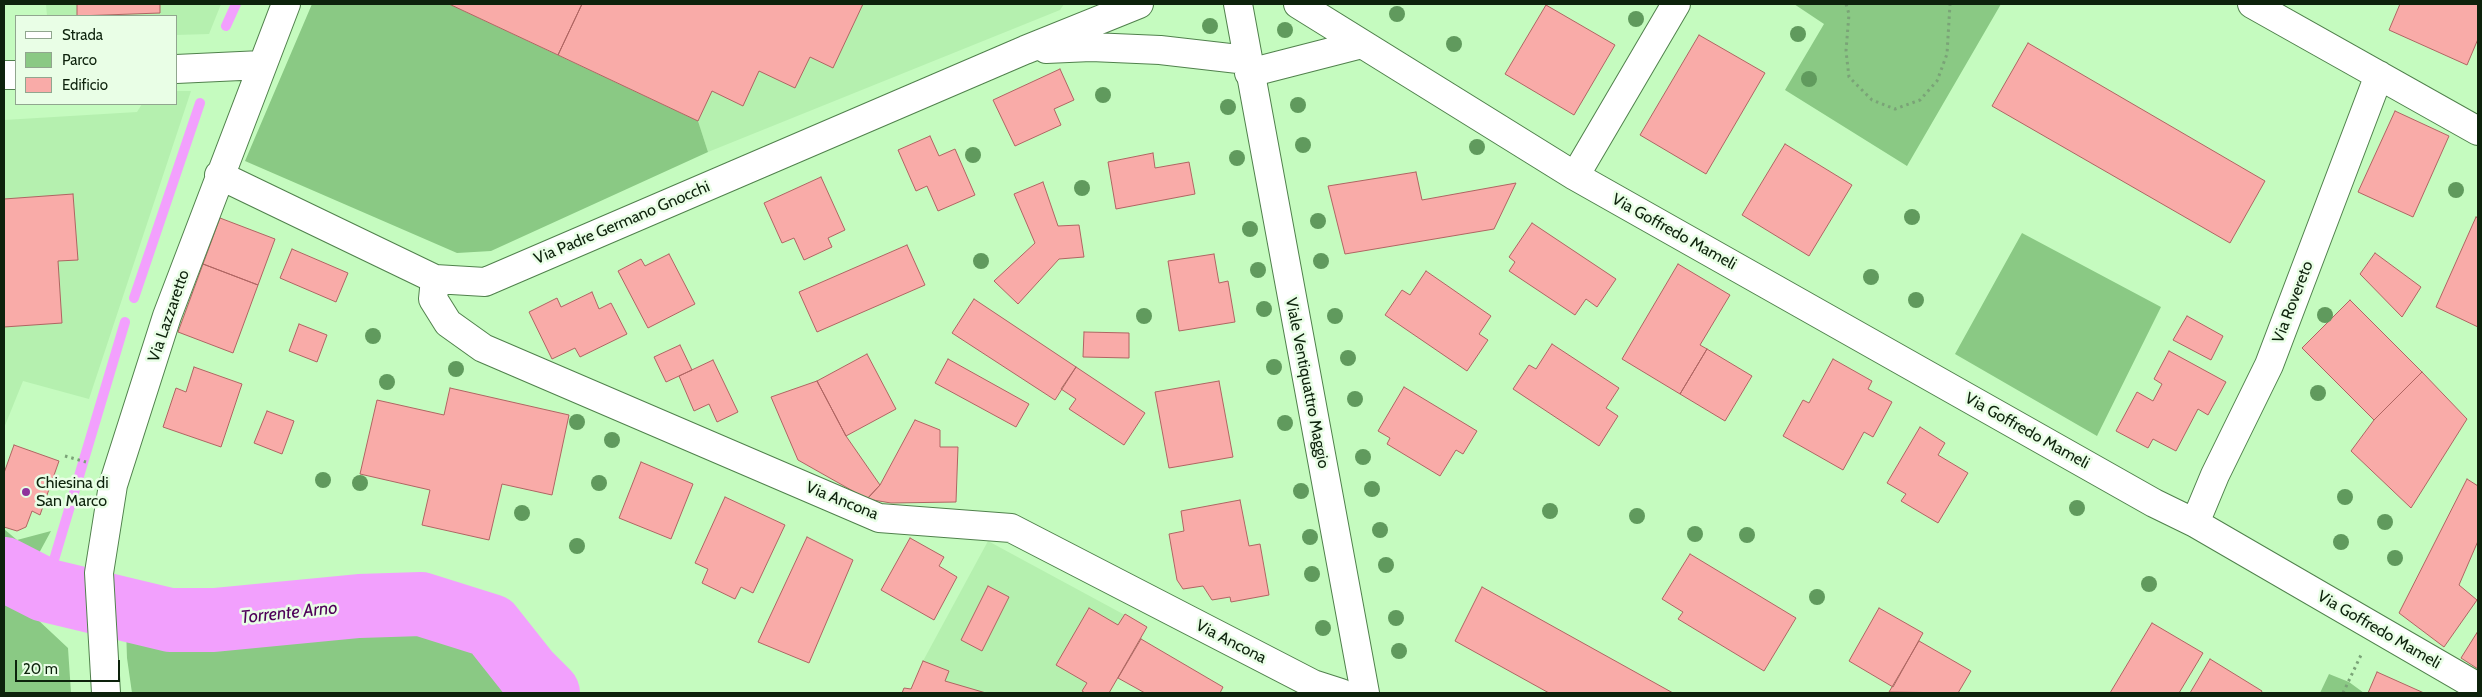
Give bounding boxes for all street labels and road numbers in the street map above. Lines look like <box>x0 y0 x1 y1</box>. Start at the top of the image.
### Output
street label: Via Padre Germano Gnocchi <box>531 177 713 269</box>
street label: Via Goffredo Mameli <box>1608 190 1740 274</box>
street label: Via Rovereto <box>2269 258 2317 346</box>
street label: Via Lazzaretto <box>144 267 194 365</box>
street label: Viale Ventiquattro Maggio <box>1281 296 1333 470</box>
street label: Via Goffredo Mameli <box>1961 389 2093 473</box>
street label: Via Ancona <box>803 478 881 524</box>
street label: Via Goffredo Mameli <box>2314 587 2444 673</box>
street label: Via Ancona <box>1193 616 1269 668</box>

